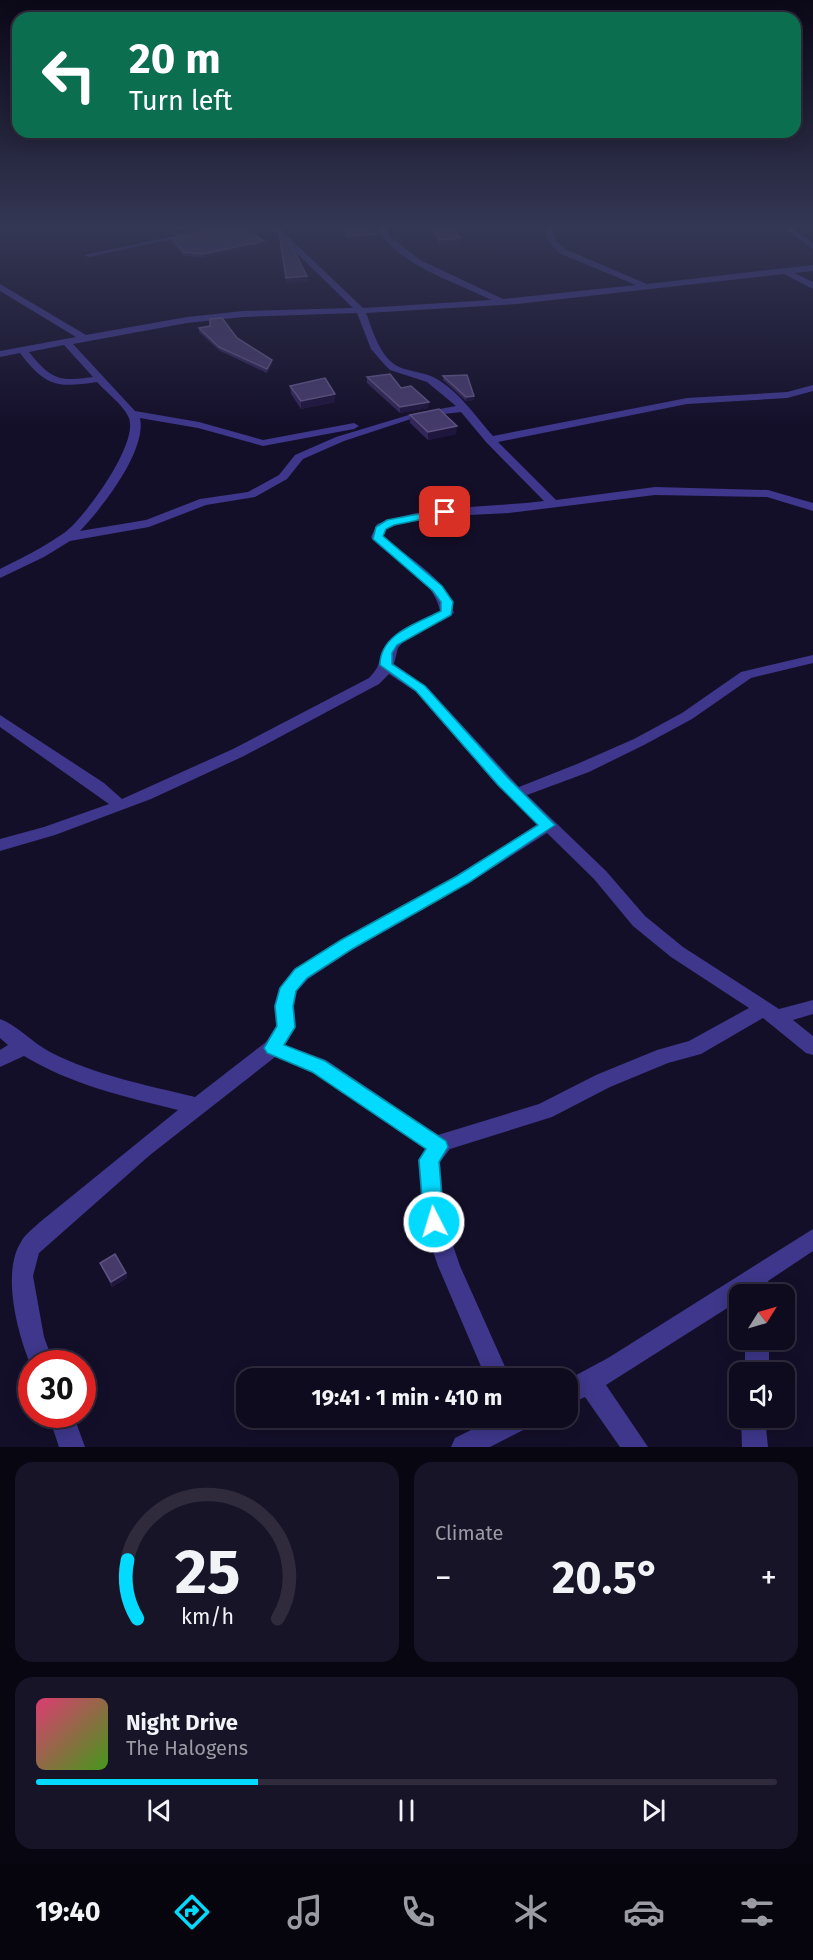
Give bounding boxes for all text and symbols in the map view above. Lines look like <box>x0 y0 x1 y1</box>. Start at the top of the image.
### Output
text: 20 m <box>129 34 221 84</box>
icon: left <box>30 36 108 114</box>
text: Turn left <box>129 85 232 117</box>
pin <box>419 486 470 537</box>
icon: arrive <box>428 495 461 528</box>
position arrow <box>402 1190 466 1254</box>
north arrow <box>729 1284 795 1350</box>
map controls <box>729 1284 795 1428</box>
speed limit sign: 30 <box>18 1350 96 1428</box>
button: sound <box>729 1362 795 1428</box>
text: 19:41 · 1 min · 410 m <box>312 1384 502 1411</box>
text: Climate <box>435 1521 503 1545</box>
text: 25 <box>174 1535 240 1610</box>
text: 20.5° <box>552 1551 660 1605</box>
text: − <box>435 1558 452 1598</box>
text: + <box>761 1558 777 1598</box>
text: km/h <box>180 1604 234 1630</box>
text: Night Drive <box>126 1709 238 1736</box>
text: The Halogens <box>126 1736 248 1760</box>
icon: previous <box>143 1794 176 1827</box>
icon: pause <box>390 1794 423 1827</box>
icon: next <box>637 1794 670 1827</box>
icon: directions <box>171 1891 213 1933</box>
icon: music <box>284 1891 326 1933</box>
icon: phone <box>397 1891 439 1933</box>
icon: climate <box>510 1891 552 1933</box>
icon: car <box>623 1891 665 1933</box>
icon: filters <box>736 1891 778 1933</box>
text: 19:40 <box>35 1896 100 1928</box>

